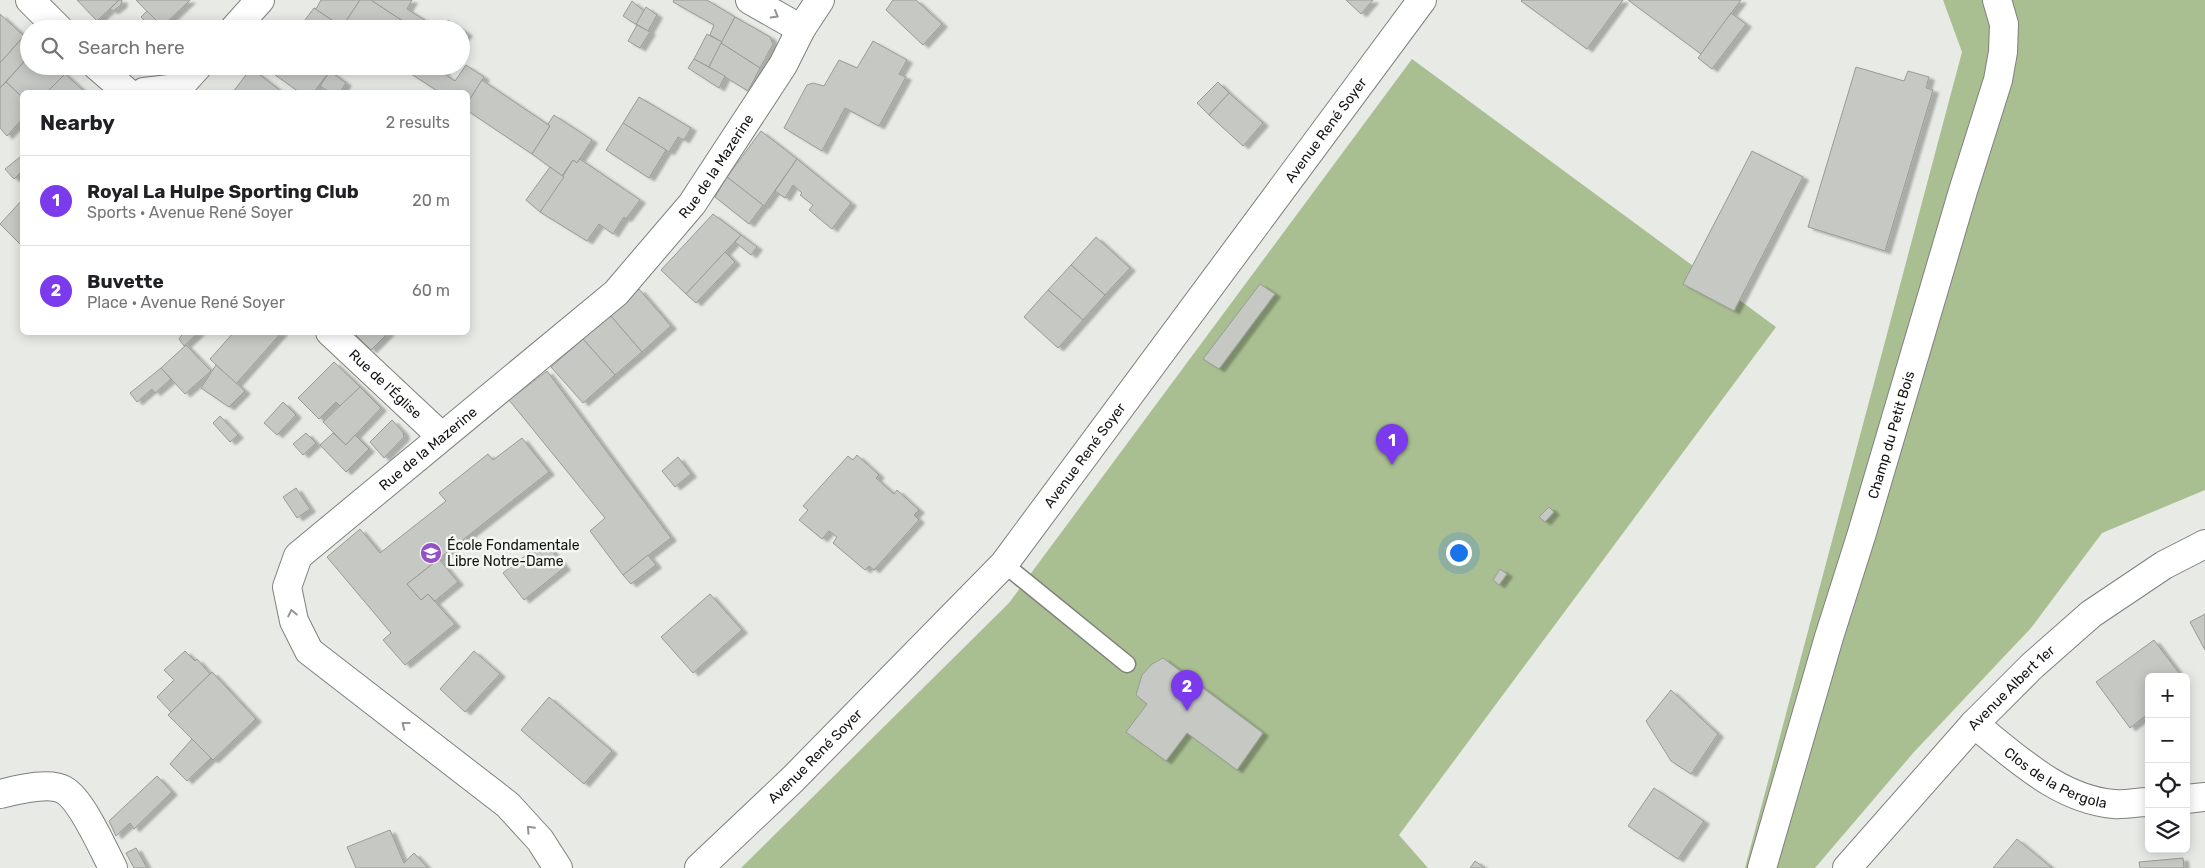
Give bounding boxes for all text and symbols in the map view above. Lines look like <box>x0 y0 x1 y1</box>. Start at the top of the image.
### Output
one-way arrow <box>770 8 779 18</box>
search box <box>20 20 470 75</box>
icon: search <box>38 34 66 62</box>
text: Search here <box>78 36 185 59</box>
street label: Avenue René Soyer <box>1282 74 1371 186</box>
text: Nearby <box>40 110 115 135</box>
street label: Rue de la Mazerine <box>675 111 758 222</box>
text: 2 results <box>386 113 450 132</box>
text: Royal La Hulpe Sporting Club <box>87 180 359 203</box>
text: 1 <box>52 191 60 210</box>
text: 20 m <box>412 191 450 210</box>
text: Sports · Avenue René Soyer <box>87 203 293 222</box>
text: Buvette <box>87 270 164 293</box>
text: 2 <box>51 281 61 300</box>
text: 60 m <box>412 281 450 300</box>
text: Place · Avenue René Soyer <box>87 293 285 312</box>
street label: Rue de l'Église <box>345 346 425 423</box>
street label: Champ du Petit Bois <box>1865 369 1918 501</box>
street label: Avenue René Soyer <box>1041 399 1130 511</box>
street label: Rue de la Mazerine <box>376 403 481 494</box>
pin: 1 <box>1376 424 1408 465</box>
place label: École Fondamentale Libre Notre-Dame <box>447 536 580 570</box>
your location <box>1446 540 1472 566</box>
school or university icon: École Fondamentale Libre Notre-Dame <box>419 541 443 565</box>
one-way arrow <box>288 609 298 618</box>
street label: Avenue Albert 1er <box>1965 642 2059 734</box>
pin: 2 <box>1171 670 1203 711</box>
map controls <box>2145 673 2190 853</box>
button: + <box>2145 673 2190 718</box>
street label: Avenue René Soyer <box>765 705 866 807</box>
button: − <box>2145 718 2190 763</box>
one-way arrow <box>402 723 411 731</box>
street label: Clos de la Pergola <box>2001 744 2108 812</box>
button: locate <box>2145 763 2190 808</box>
button: layers <box>2145 808 2190 853</box>
one-way arrow <box>527 825 536 834</box>

